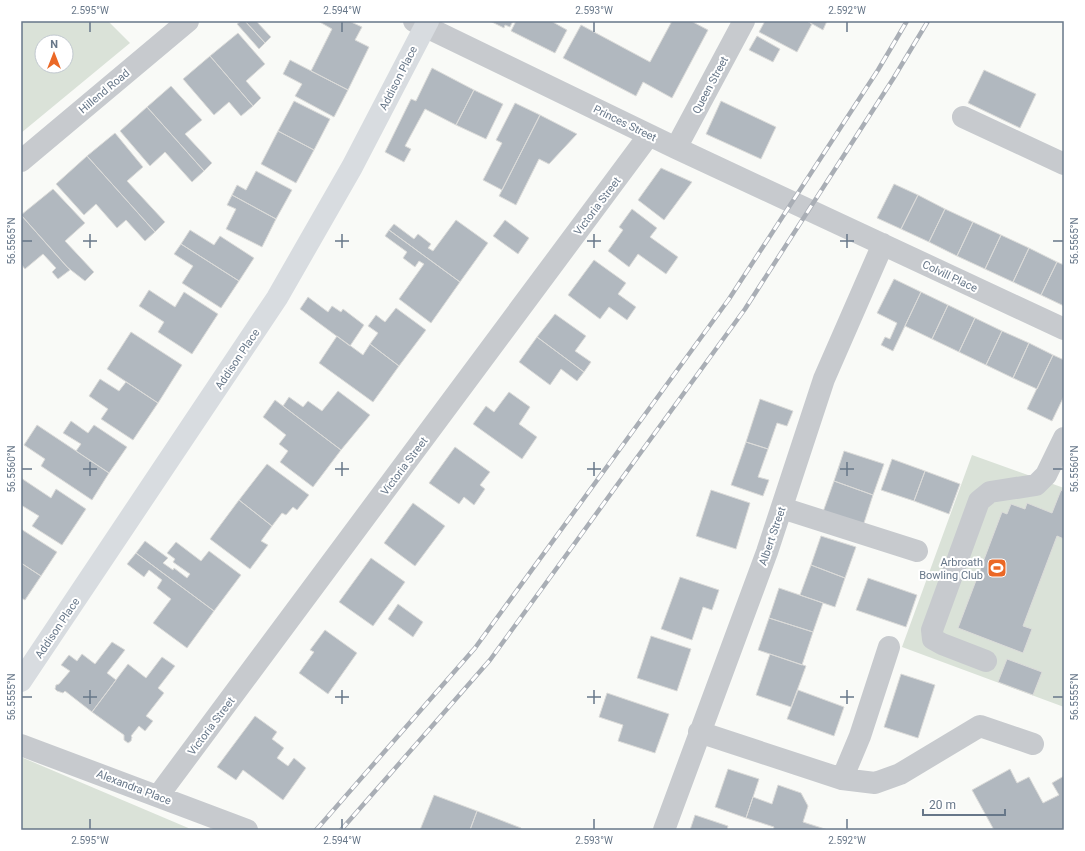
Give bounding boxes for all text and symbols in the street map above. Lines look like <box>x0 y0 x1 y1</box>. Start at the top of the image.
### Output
text: 2.595°W <box>71 5 109 16</box>
text: 2.594°W <box>323 5 361 16</box>
text: 2.593°W <box>575 5 613 16</box>
text: 2.592°W <box>828 5 866 16</box>
north arrow <box>34 34 74 74</box>
text: N <box>50 38 58 51</box>
street label: Addison Place <box>377 44 420 112</box>
street label: Queen Street <box>690 54 731 116</box>
street label: Hillend Road <box>76 66 132 116</box>
street label: Princes Street <box>591 103 659 144</box>
street label: Victoria Street <box>571 174 624 238</box>
text: 56.5565°N <box>6 217 17 265</box>
text: 56.5565°N <box>1069 217 1080 265</box>
street label: Colvill Place <box>920 258 980 295</box>
street label: Addison Place <box>212 326 263 392</box>
street label: Victoria Street <box>378 434 431 498</box>
text: 56.5560°N <box>6 445 17 493</box>
text: 56.5560°N <box>1069 445 1080 493</box>
street label: Albert Street <box>756 505 789 567</box>
place label: Arbroath Bowling Club <box>919 556 983 582</box>
sports icon: Arbroath Bowling Club <box>986 557 1008 579</box>
street label: Addison Place <box>32 595 83 661</box>
text: 56.5555°N <box>6 673 17 721</box>
text: 56.5555°N <box>1069 673 1080 721</box>
street label: Victoria Street <box>185 694 238 758</box>
street label: Alexandra Place <box>95 767 173 808</box>
scale bar <box>923 791 1005 817</box>
text: 20 m <box>929 798 956 812</box>
text: 2.595°W <box>71 835 109 846</box>
text: 2.594°W <box>323 835 361 846</box>
text: 2.593°W <box>575 835 613 846</box>
text: 2.592°W <box>828 835 866 846</box>

